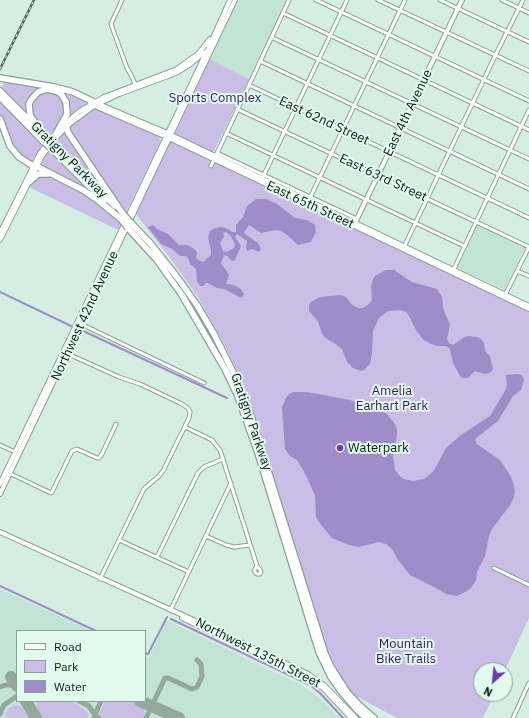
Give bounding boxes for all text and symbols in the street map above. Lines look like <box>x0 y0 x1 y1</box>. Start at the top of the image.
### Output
street label: East 4th Avenue <box>380 67 436 159</box>
park label: Sports Complex <box>169 90 261 106</box>
street label: East 62nd Street <box>276 93 372 149</box>
street label: Gratigny Parkway <box>28 119 110 201</box>
street label: East 63rd Street <box>337 151 429 205</box>
street label: East 65th Street <box>264 178 356 232</box>
street label: Northwest 42nd Avenue <box>48 249 122 383</box>
street label: Gratigny Parkway <box>227 371 275 473</box>
park label: Amelia Earhart Park <box>356 383 428 414</box>
place label: Waterpark <box>348 440 409 456</box>
marker: Waterpark <box>335 443 345 453</box>
street label: Northwest 135th Street <box>193 615 323 691</box>
legend <box>16 630 146 702</box>
park label: Mountain Bike Trails <box>376 636 436 667</box>
text: Road <box>54 639 82 654</box>
text: Park <box>54 659 78 674</box>
north arrow <box>473 662 513 702</box>
text: Water <box>54 679 86 694</box>
text: N <box>481 684 495 700</box>

